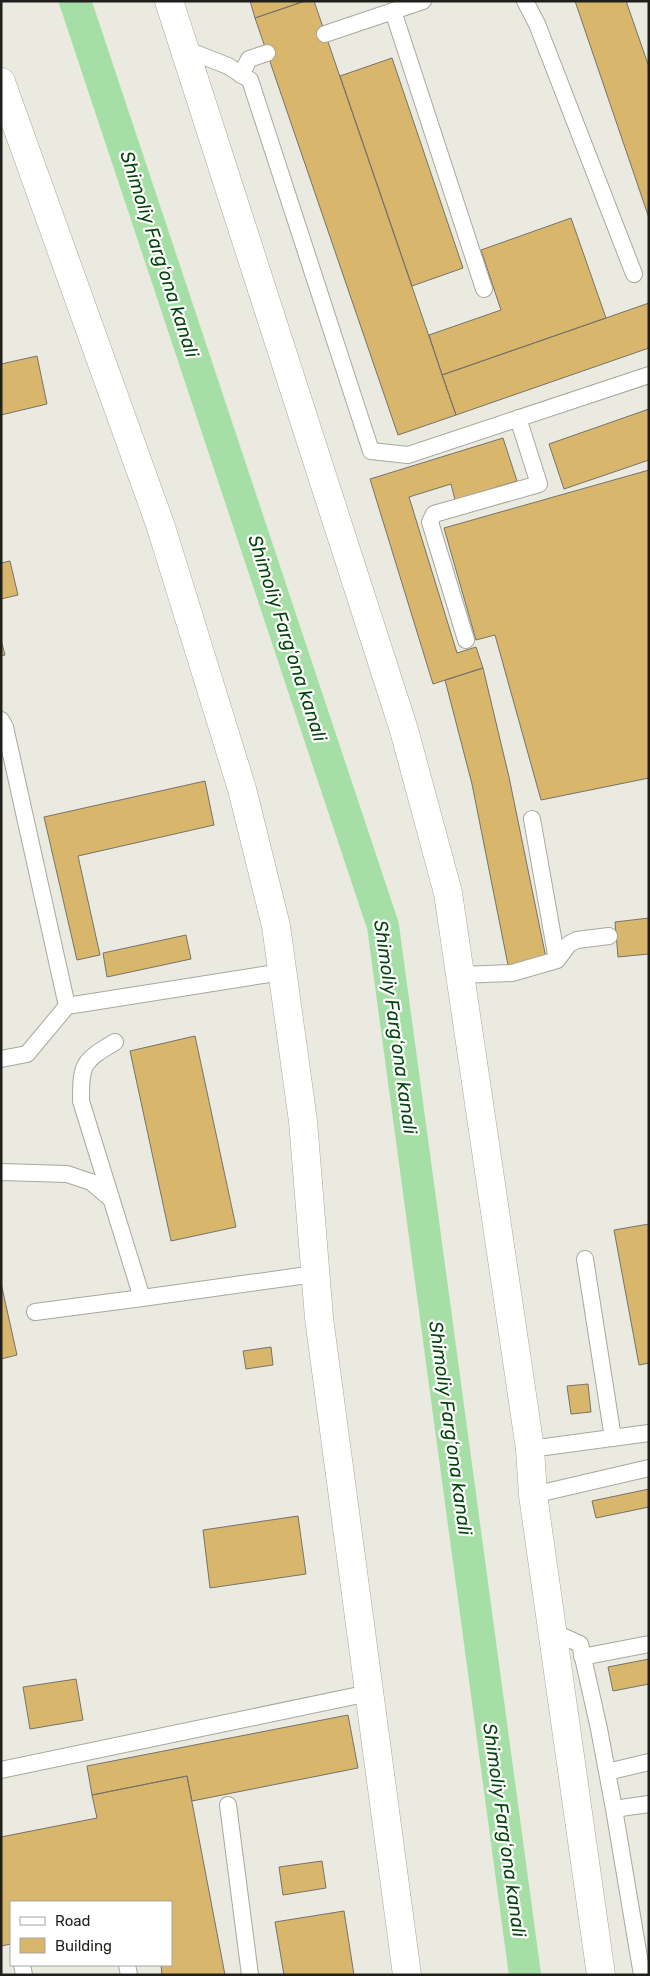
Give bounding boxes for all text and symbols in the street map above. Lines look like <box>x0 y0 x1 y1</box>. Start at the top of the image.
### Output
water label: Shimoliy Fargʻona kanali <box>115 148 204 361</box>
water label: Shimoliy Fargʻona kanali <box>243 532 332 745</box>
water label: Shimoliy Fargʻona kanali <box>369 919 422 1136</box>
water label: Shimoliy Fargʻona kanali <box>424 1320 477 1537</box>
water label: Shimoliy Fargʻona kanali <box>478 1722 531 1939</box>
legend <box>10 1901 172 1966</box>
text: Road <box>55 1912 91 1930</box>
text: Building <box>55 1937 112 1955</box>

